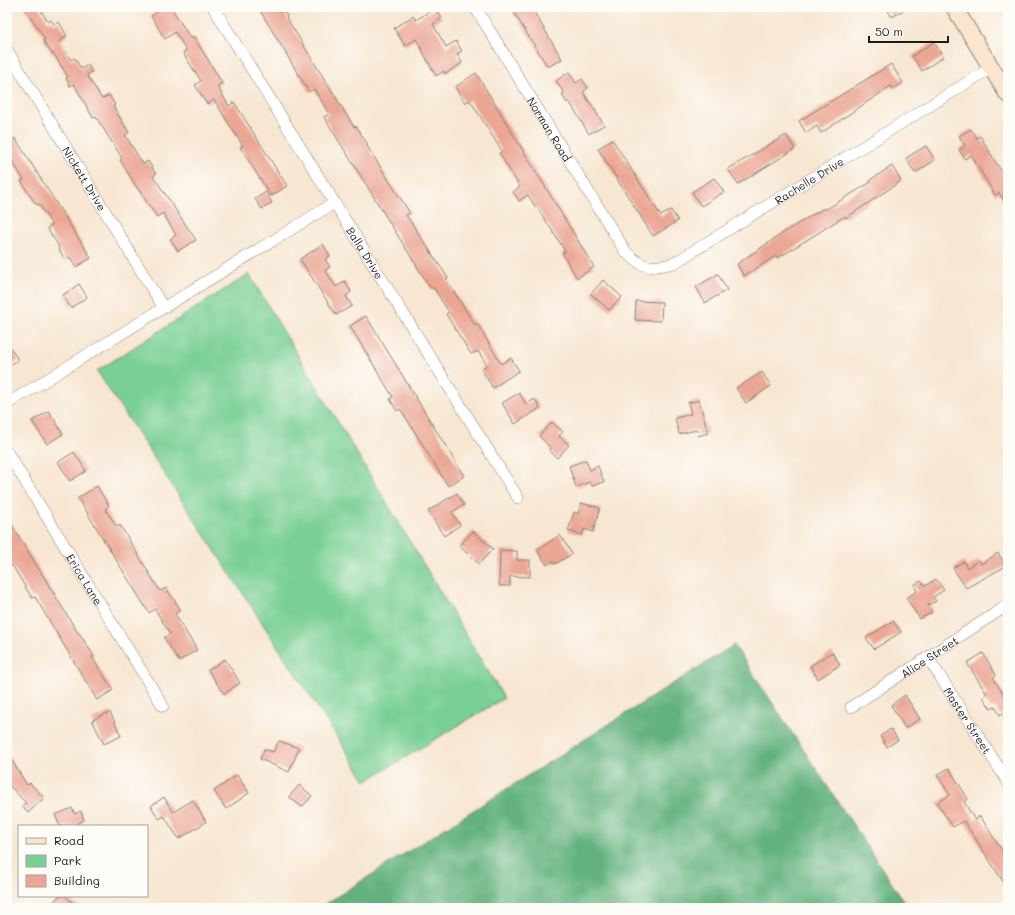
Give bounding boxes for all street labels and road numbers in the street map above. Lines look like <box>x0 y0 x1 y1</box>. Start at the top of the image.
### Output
street label: Norman Road <box>524 94 575 164</box>
street label: Nickett Drive <box>59 143 110 213</box>
street label: Rachelle Drive <box>771 153 846 207</box>
street label: Balla Drive <box>344 224 387 282</box>
street label: Erica Lane <box>64 550 107 608</box>
street label: Alice Street <box>897 632 961 680</box>
street label: Master Street <box>941 684 995 757</box>

